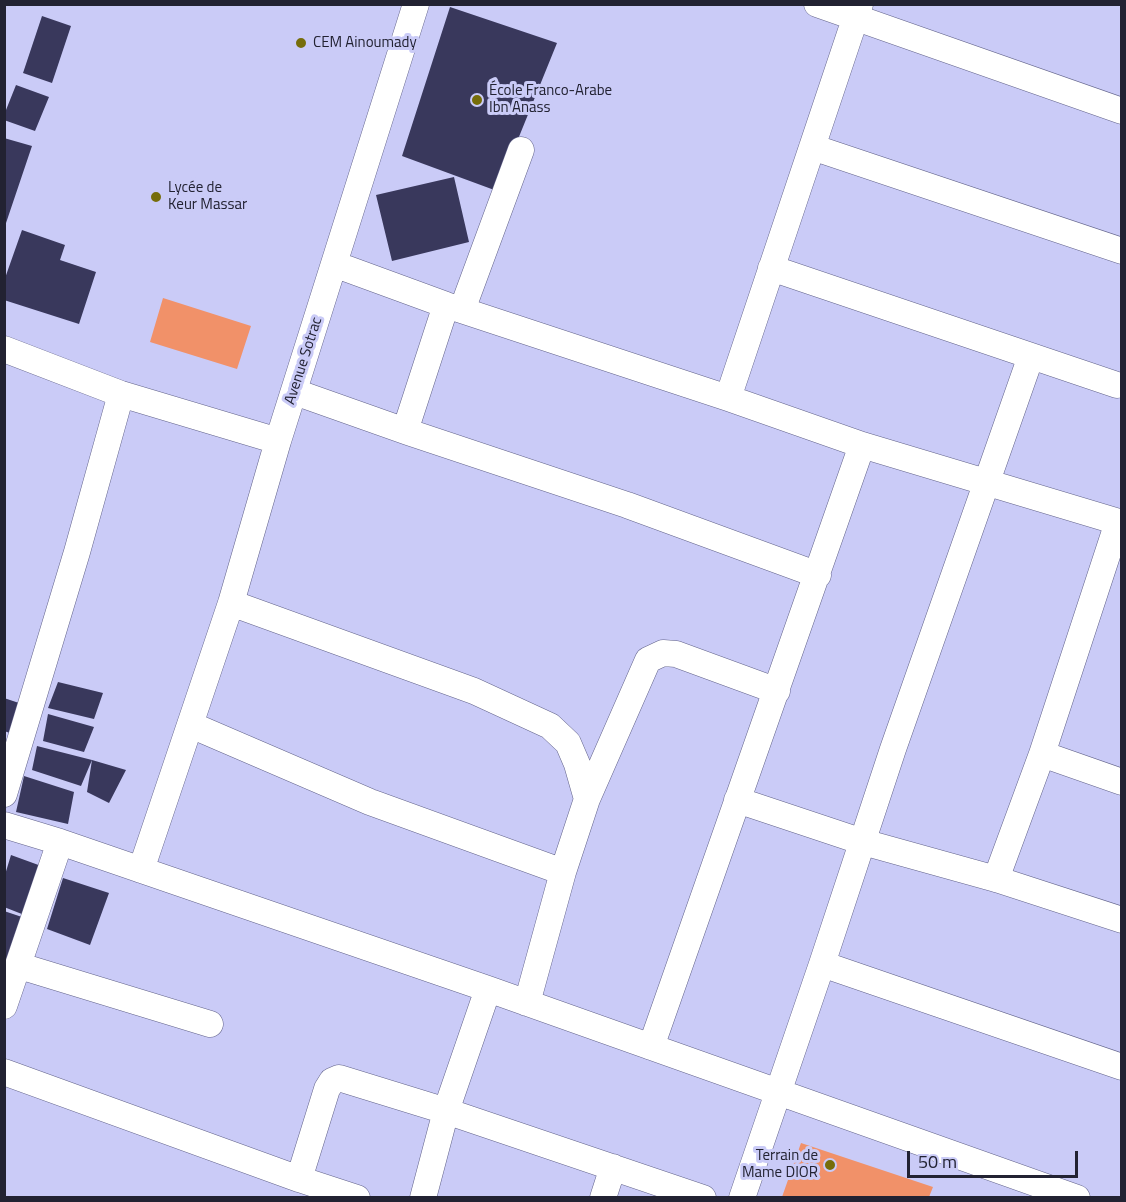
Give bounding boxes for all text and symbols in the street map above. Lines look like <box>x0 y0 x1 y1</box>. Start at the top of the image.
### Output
place label: CEM Ainoumady <box>313 34 417 52</box>
marker: CEM Ainoumady <box>294 36 308 50</box>
place label: École Franco-Arabe Ibn Anass <box>489 82 612 117</box>
marker: École Franco-Arabe Ibn Anass <box>470 93 484 107</box>
place label: Lycée de Keur Massar <box>168 179 247 214</box>
marker: Lycée de Keur Massar <box>149 190 163 204</box>
street label: Avenue Sotrac <box>281 315 327 407</box>
scale bar <box>910 1139 1081 1177</box>
place label: Terrain de Mame DIOR <box>742 1147 818 1182</box>
text: 50 m <box>918 1148 957 1175</box>
marker: Terrain de Mame DIOR <box>823 1158 837 1172</box>

